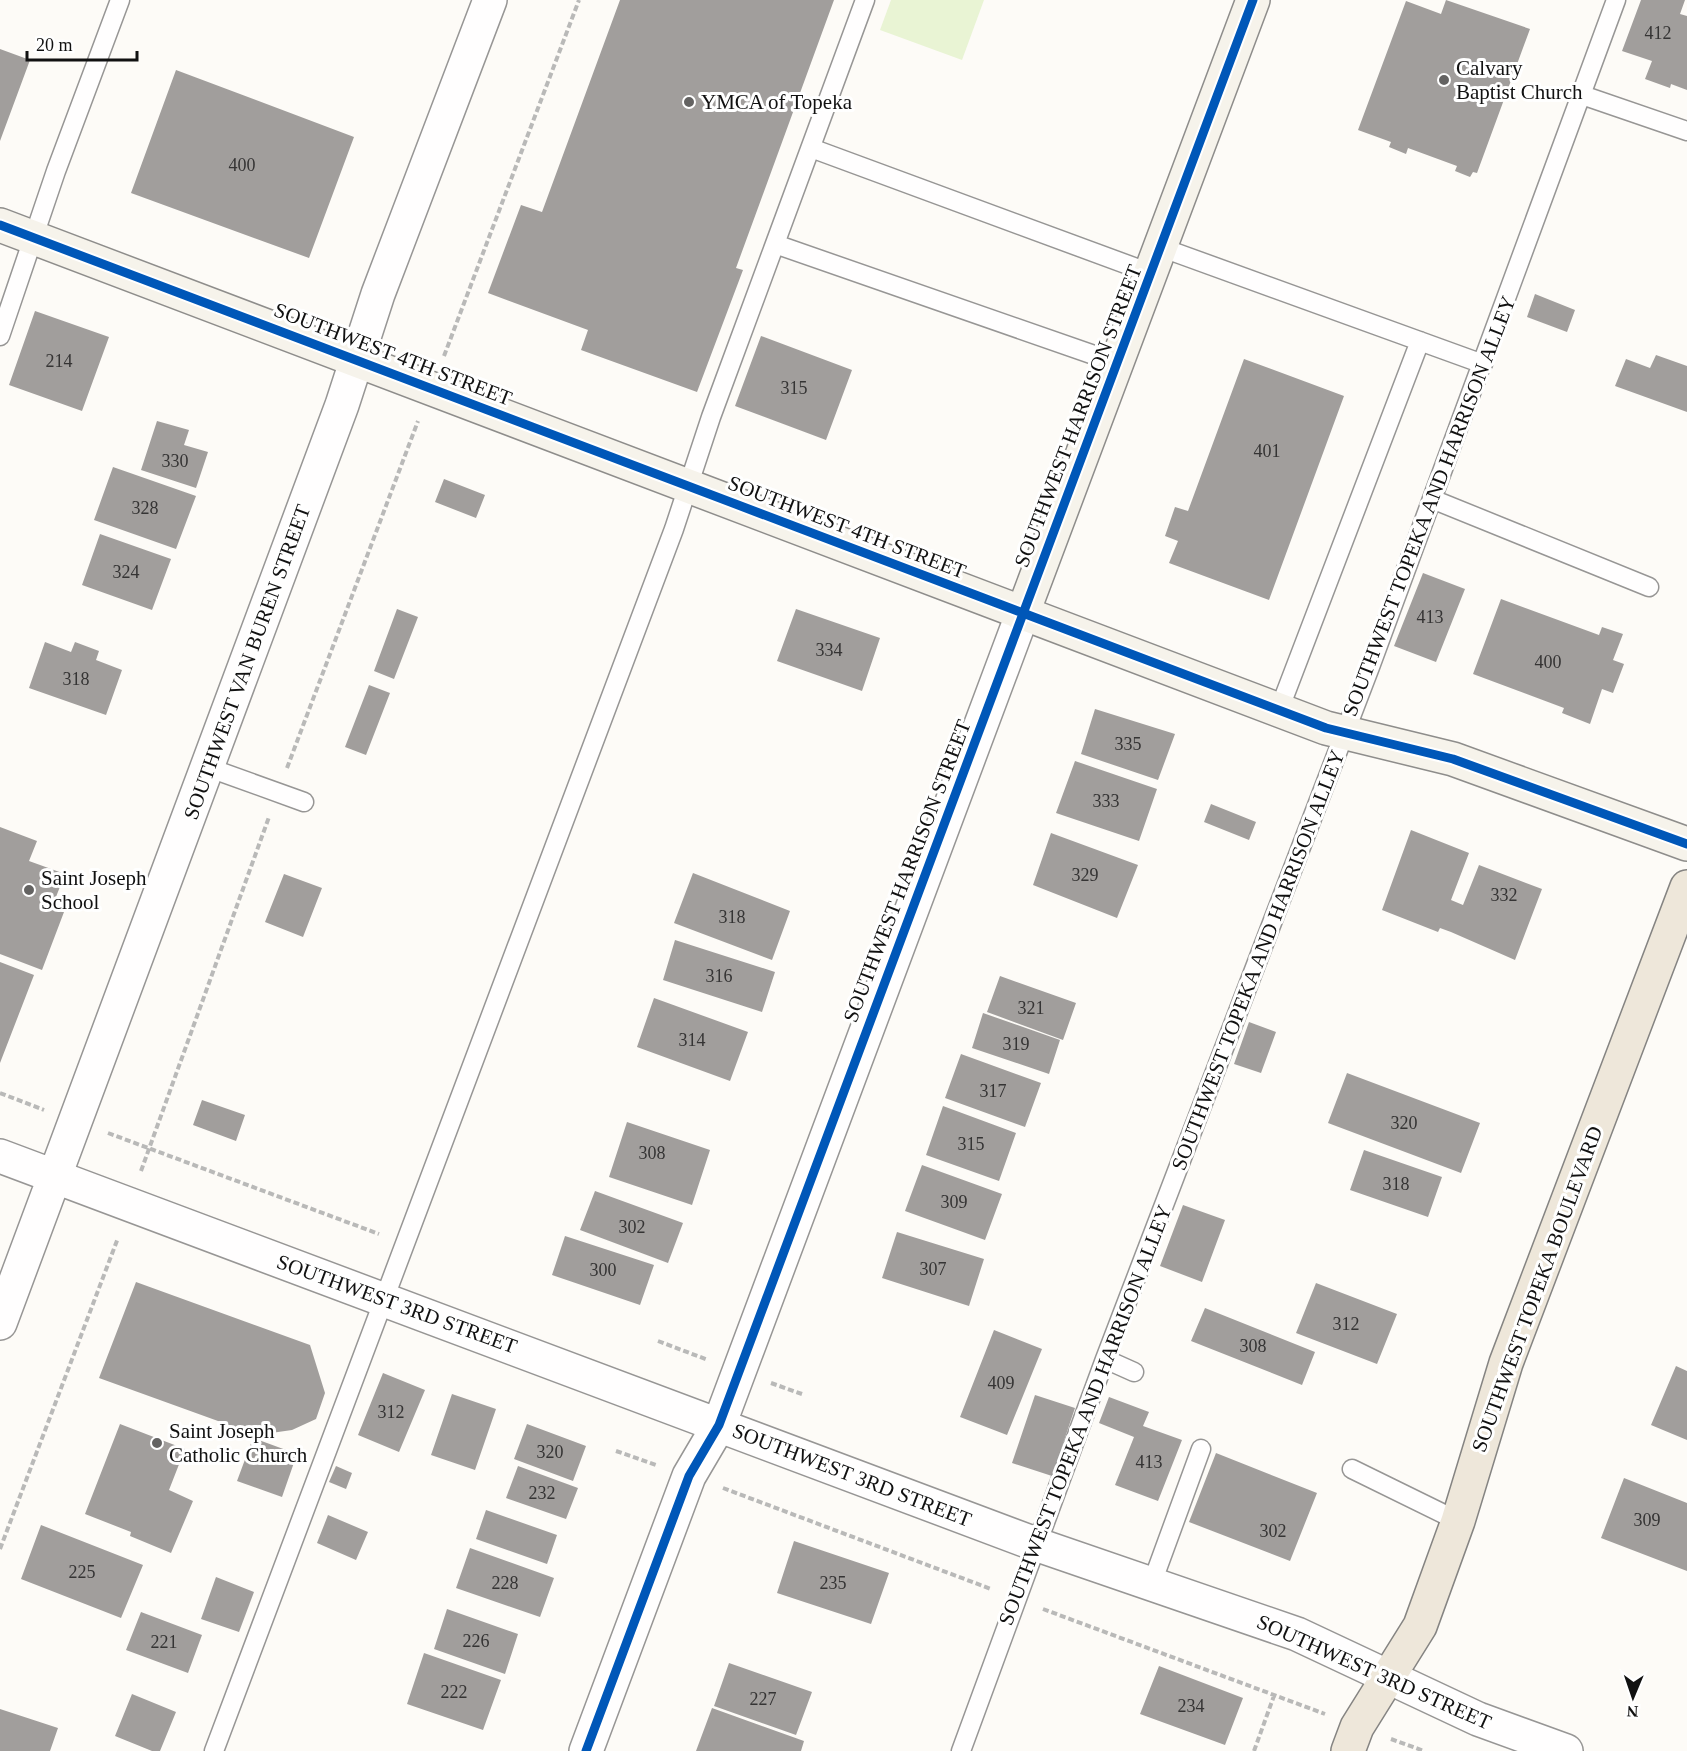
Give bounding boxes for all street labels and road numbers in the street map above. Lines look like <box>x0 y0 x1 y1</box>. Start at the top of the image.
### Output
street label: SOUTHWEST HARRISON STREET <box>1009 261 1147 570</box>
street label: SOUTHWEST TOPEKA AND HARRISON ALLEY <box>1338 293 1520 719</box>
street label: SOUTHWEST 4TH STREET <box>271 298 515 411</box>
street label: SOUTHWEST 4TH STREET <box>725 471 969 584</box>
street label: SOUTHWEST VAN BUREN STREET <box>179 501 315 823</box>
street label: SOUTHWEST HARRISON STREET <box>838 716 976 1025</box>
street label: SOUTHWEST TOPEKA AND HARRISON ALLEY <box>1167 747 1349 1173</box>
street label: SOUTHWEST TOPEKA BOULEVARD <box>1467 1123 1607 1455</box>
street label: SOUTHWEST TOPEKA AND HARRISON ALLEY <box>994 1202 1176 1628</box>
street label: SOUTHWEST 3RD STREET <box>274 1249 521 1359</box>
street label: SOUTHWEST 3RD STREET <box>729 1418 975 1532</box>
street label: SOUTHWEST 3RD STREET <box>1253 1609 1495 1735</box>

